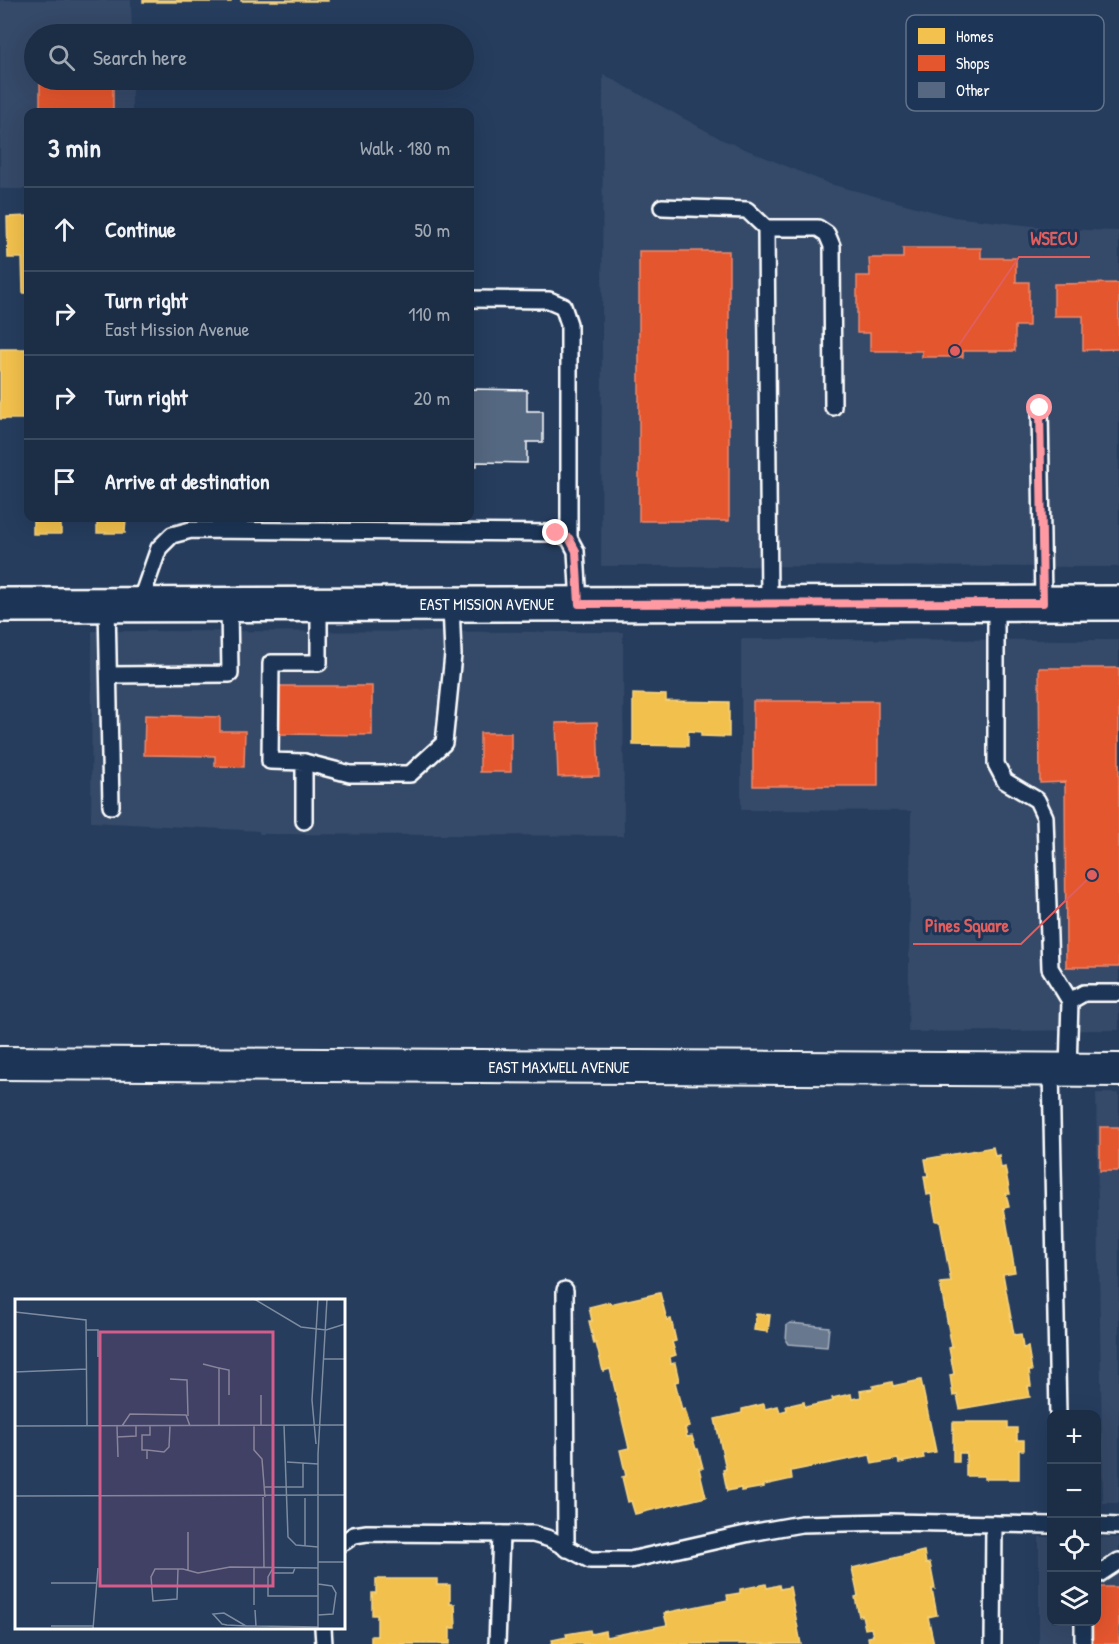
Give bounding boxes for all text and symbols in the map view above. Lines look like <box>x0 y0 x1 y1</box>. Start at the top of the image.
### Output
legend <box>906 15 1104 111</box>
search box <box>24 24 474 90</box>
text: Homes <box>956 25 993 47</box>
icon: search <box>45 41 78 74</box>
text: Search here <box>93 42 187 72</box>
text: Shops <box>956 52 990 74</box>
text: Other <box>956 79 990 101</box>
text: 3 min <box>48 130 101 165</box>
text: Walk · 180 m <box>360 134 450 161</box>
icon: ahead <box>48 213 81 246</box>
text: Continue <box>105 214 176 244</box>
text: 50 m <box>414 216 450 243</box>
callout: WSECU <box>1019 221 1090 257</box>
text: WSECU <box>1030 226 1078 251</box>
text: Turn right <box>105 285 188 315</box>
icon: right <box>48 297 81 330</box>
text: 110 m <box>408 300 450 327</box>
text: East Mission Avenue <box>105 315 250 342</box>
icon: right <box>48 381 81 414</box>
text: Turn right <box>105 382 188 412</box>
text: 20 m <box>413 384 450 411</box>
route start <box>1026 394 1052 420</box>
icon: arrive <box>48 465 81 498</box>
text: Arrive at destination <box>105 466 270 496</box>
route end <box>542 519 568 545</box>
street label: EAST MISSION AVENUE <box>420 593 554 615</box>
callout: Pines Square <box>913 908 1021 944</box>
text: Pines Square <box>925 913 1010 939</box>
street label: EAST MAXWELL AVENUE <box>488 1056 630 1078</box>
inset map <box>15 1299 345 1629</box>
map controls <box>1047 1410 1101 1626</box>
button: + <box>1047 1410 1101 1464</box>
button: − <box>1047 1464 1101 1518</box>
button: locate <box>1047 1518 1101 1572</box>
button: layers <box>1047 1572 1101 1626</box>

